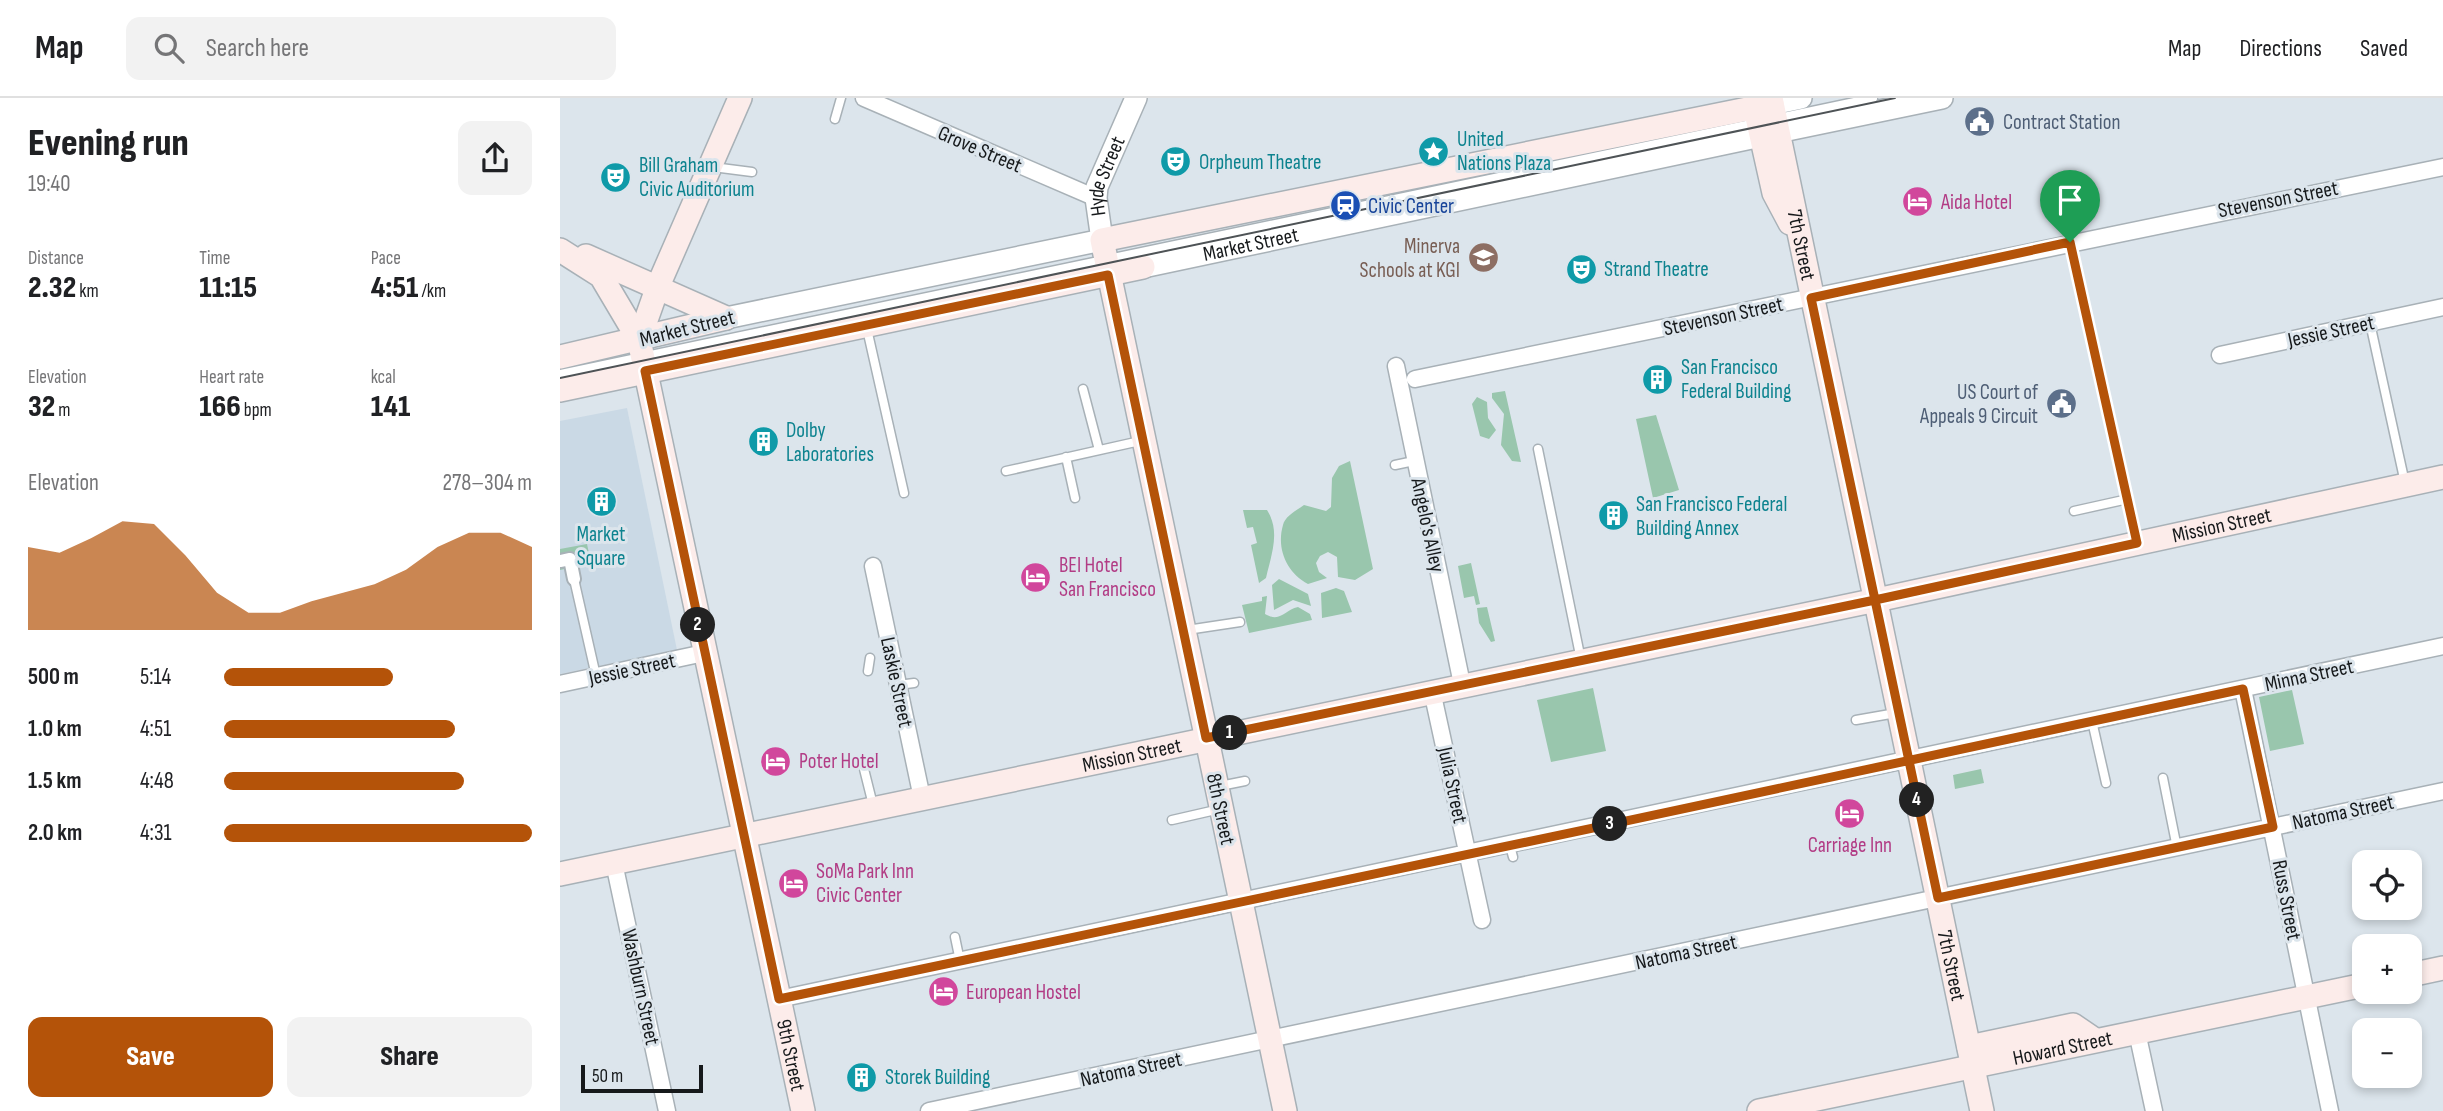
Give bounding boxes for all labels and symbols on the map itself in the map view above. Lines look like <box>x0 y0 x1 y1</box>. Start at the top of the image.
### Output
public building icon: Contract Station <box>1963 105 1997 139</box>
place label: Contract Station <box>2003 110 2120 135</box>
street label: Grove Street <box>934 121 1026 178</box>
place label: United Nations Plaza <box>1457 127 1551 176</box>
street label: Hyde Street <box>1084 132 1131 218</box>
place icon: United Nations Plaza <box>1417 134 1451 168</box>
theatre icon: Orpheum Theatre <box>1159 145 1193 179</box>
place label: Orpheum Theatre <box>1199 150 1322 175</box>
place label: Bill Graham Civic Auditorium <box>639 153 754 202</box>
theatre icon: Bill Graham Civic Auditorium <box>599 160 633 194</box>
pin <box>2040 170 2100 242</box>
street label: Stevenson Street <box>2216 176 2340 223</box>
hotel icon: Aida Hotel <box>1901 185 1935 219</box>
station icon: Civic Center <box>1328 189 1362 223</box>
place label: Aida Hotel <box>1940 190 2012 215</box>
place label: Civic Center <box>1368 194 1454 219</box>
street label: 7th Street <box>1782 207 1821 283</box>
street label: Market Street <box>1201 222 1301 267</box>
place label: Minerva Schools at KGI <box>1360 234 1460 283</box>
school or university icon: Minerva Schools at KGI <box>1466 241 1500 275</box>
theatre icon: Strand Theatre <box>1564 252 1598 286</box>
place label: Strand Theatre <box>1604 257 1709 282</box>
street label: Stevenson Street <box>1661 292 1785 341</box>
street label: Market Street <box>637 305 737 352</box>
street label: Jessie Street <box>2285 310 2377 353</box>
place label: San Francisco Federal Building <box>1681 355 1791 404</box>
building icon: San Francisco Federal Building <box>1641 362 1675 396</box>
place label: US Court of Appeals 9 Circuit <box>1919 380 2039 429</box>
public building icon: US Court of Appeals 9 Circuit <box>2044 387 2078 421</box>
place label: Dolby Laboratories <box>786 418 874 467</box>
building icon: Dolby Laboratories <box>746 425 780 459</box>
street label: Angelo's Alley <box>1405 475 1450 574</box>
building icon: Market Square <box>584 485 618 519</box>
place label: San Francisco Federal Building Annex <box>1636 492 1787 541</box>
building icon: San Francisco Federal Building Annex <box>1596 499 1630 533</box>
street label: Mission Street <box>2170 503 2274 548</box>
place label: Market Square <box>576 522 626 571</box>
place label: BEI Hotel San Francisco <box>1059 553 1156 602</box>
hotel icon: BEI Hotel San Francisco <box>1019 560 1053 594</box>
pin: 2 <box>680 608 716 642</box>
street label: Laskie Street <box>875 635 918 729</box>
street label: Jessie Street <box>586 648 678 691</box>
street label: Minna Street <box>2262 654 2356 697</box>
pin: 1 <box>1212 716 1248 750</box>
street label: Mission Street <box>1080 733 1184 778</box>
hotel icon: Poter Hotel <box>759 744 793 778</box>
street label: Julia Street <box>1432 744 1473 825</box>
place label: Poter Hotel <box>799 749 879 774</box>
street label: 8th Street <box>1201 771 1240 847</box>
pin: 4 <box>1900 782 1934 818</box>
street label: Natoma Street <box>2290 790 2396 835</box>
hotel icon: Carriage Inn <box>1833 796 1867 830</box>
pin: 3 <box>1592 806 1628 842</box>
place label: Carriage Inn <box>1808 833 1892 858</box>
street label: Russ Street <box>2267 858 2307 942</box>
place label: SoMa Park Inn Civic Center <box>816 859 914 908</box>
hotel icon: SoMa Park Inn Civic Center <box>776 866 810 900</box>
street label: Washburn Street <box>616 927 665 1047</box>
street label: 7th Street <box>1932 928 1971 1003</box>
street label: Natoma Street <box>1633 930 1739 975</box>
hotel icon: European Hostel <box>926 975 960 1009</box>
place label: European Hostel <box>966 980 1081 1005</box>
street label: 9th Street <box>771 1017 810 1093</box>
street label: Howard Street <box>2011 1026 2115 1071</box>
street label: Natoma Street <box>1078 1047 1184 1092</box>
building icon: Storek Building <box>845 1060 879 1094</box>
scale bar <box>581 1062 704 1094</box>
place label: Storek Building <box>885 1065 990 1090</box>

